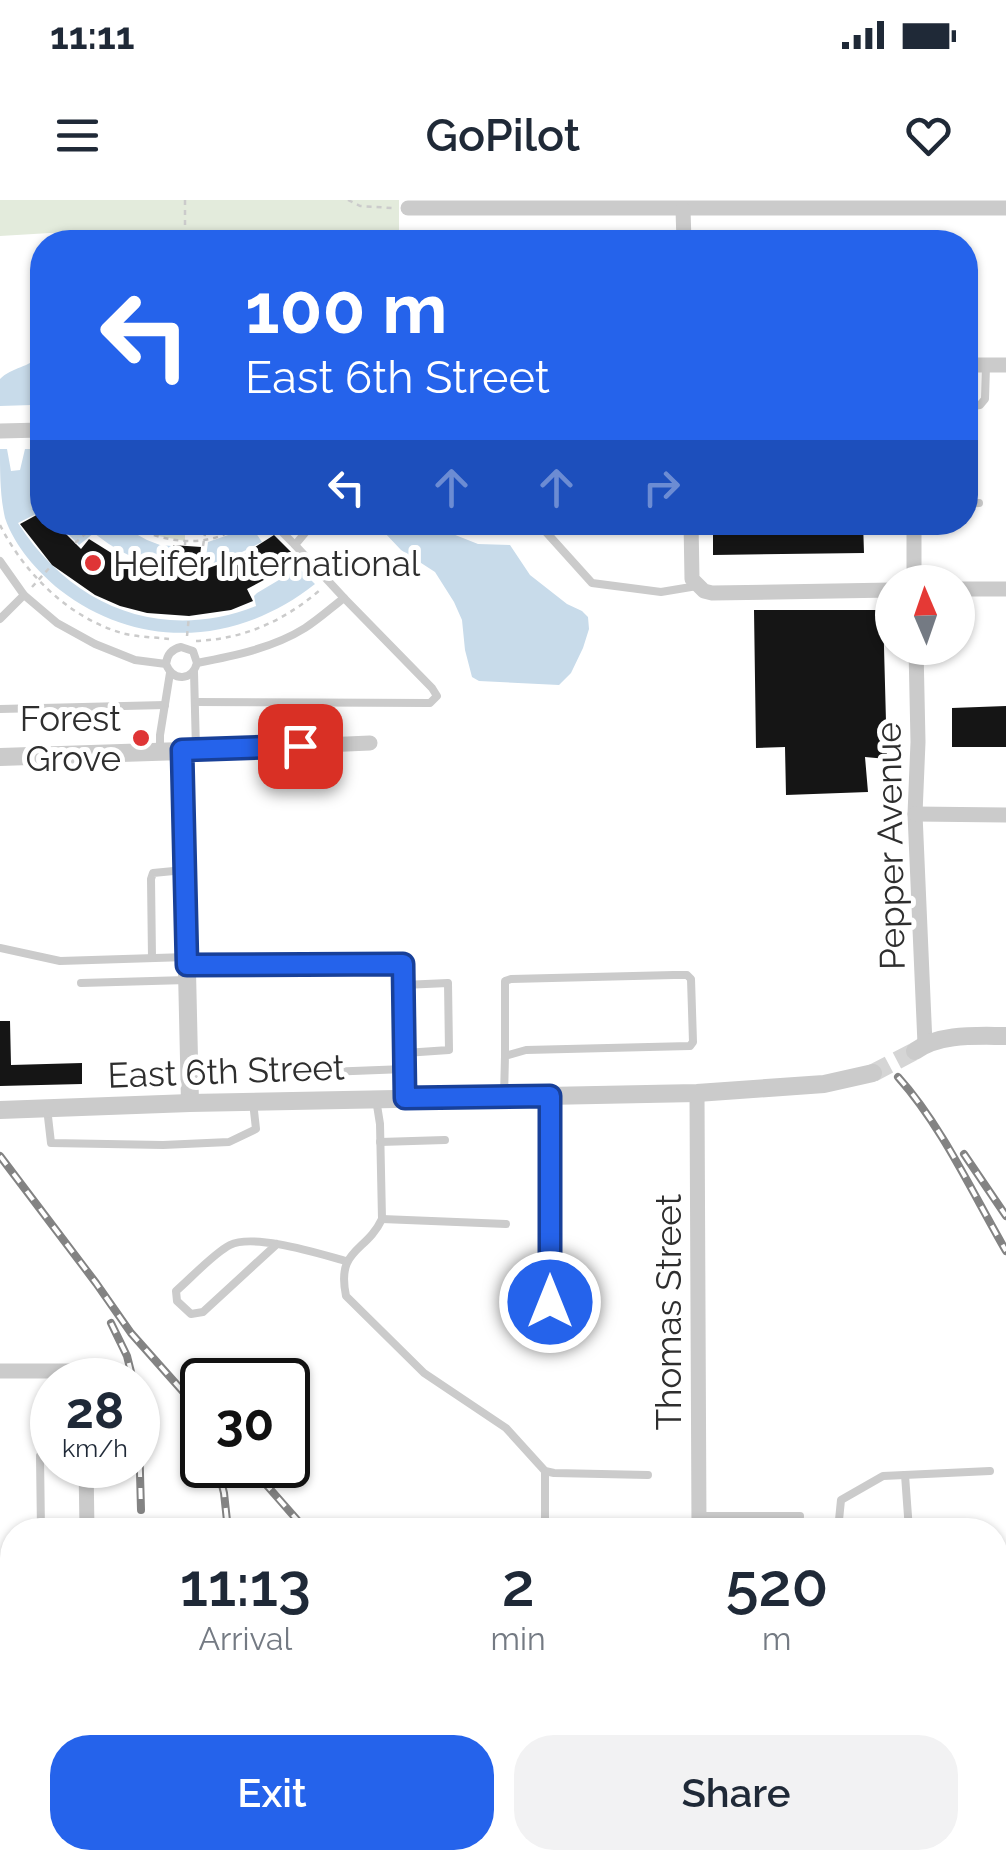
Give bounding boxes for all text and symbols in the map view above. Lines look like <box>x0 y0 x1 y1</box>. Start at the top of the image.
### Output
text: 11:11 <box>50 13 134 58</box>
icon: menu <box>50 108 105 163</box>
icon: heart <box>901 108 956 163</box>
text: GoPilot <box>426 109 580 162</box>
text: 100 m <box>245 267 448 349</box>
icon: left <box>80 270 210 400</box>
text: East 6th Street <box>245 351 550 404</box>
icon: left <box>319 460 374 515</box>
icon: ahead <box>424 460 479 515</box>
icon: ahead <box>529 460 584 515</box>
icon: right <box>634 460 689 515</box>
place label: Heifer International <box>113 543 421 584</box>
marker: Heifer International <box>82 552 104 574</box>
north arrow <box>875 565 975 665</box>
map controls <box>875 565 975 665</box>
place label: Forest Grove <box>20 698 121 779</box>
pin <box>258 704 343 789</box>
icon: arrive <box>273 719 328 774</box>
street label: Pepper Avenue <box>867 722 913 970</box>
marker: Forest Grove <box>130 727 152 749</box>
street label: East 6th Street <box>107 1046 345 1096</box>
street label: Thomas Street <box>648 1193 689 1430</box>
position arrow <box>498 1250 602 1354</box>
speed limit sign: 30 <box>180 1358 310 1488</box>
text: 28 <box>66 1381 124 1440</box>
text: km/h <box>62 1433 128 1463</box>
text: 11:13 <box>180 1550 311 1620</box>
text: 2 <box>502 1550 535 1620</box>
text: 520 <box>725 1550 828 1620</box>
text: Arrival <box>198 1620 292 1657</box>
text: min <box>491 1620 546 1657</box>
text: m <box>762 1620 792 1657</box>
button: Exit <box>50 1735 494 1850</box>
button: Share <box>514 1735 958 1850</box>

